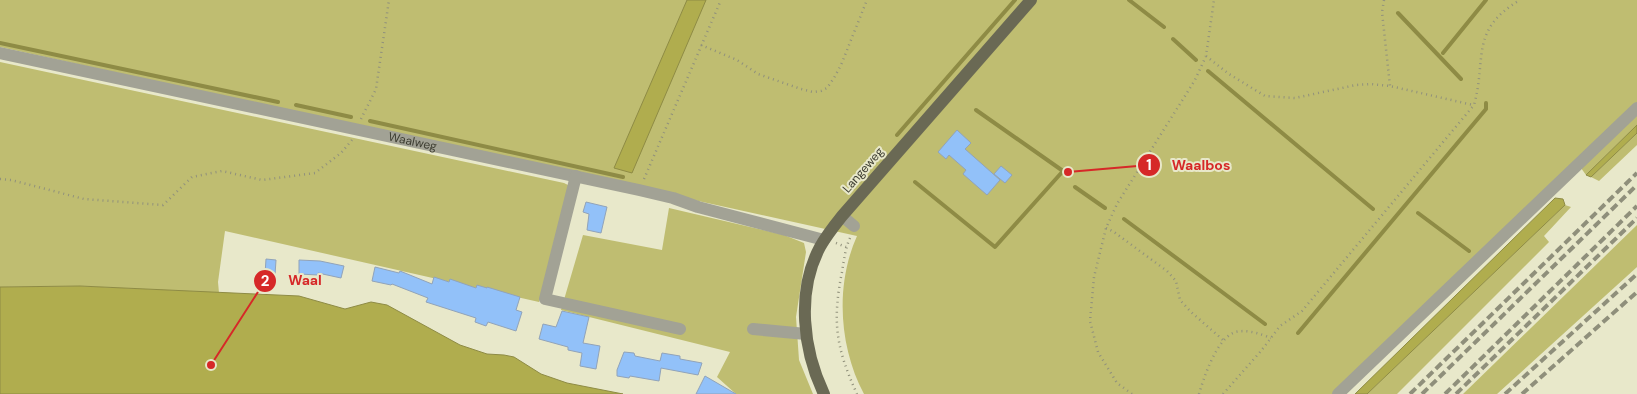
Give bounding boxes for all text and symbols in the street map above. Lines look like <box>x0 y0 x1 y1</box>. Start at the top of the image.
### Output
street label: Waalweg <box>387 128 439 155</box>
street label: Langeweg <box>839 144 887 196</box>
callout: Waalbos <box>1137 151 1241 180</box>
text: 1 <box>1146 155 1152 175</box>
text: Waalbos <box>1172 156 1230 174</box>
callout: Waal <box>253 266 331 295</box>
text: 2 <box>261 271 270 291</box>
text: Waal <box>288 271 322 289</box>

